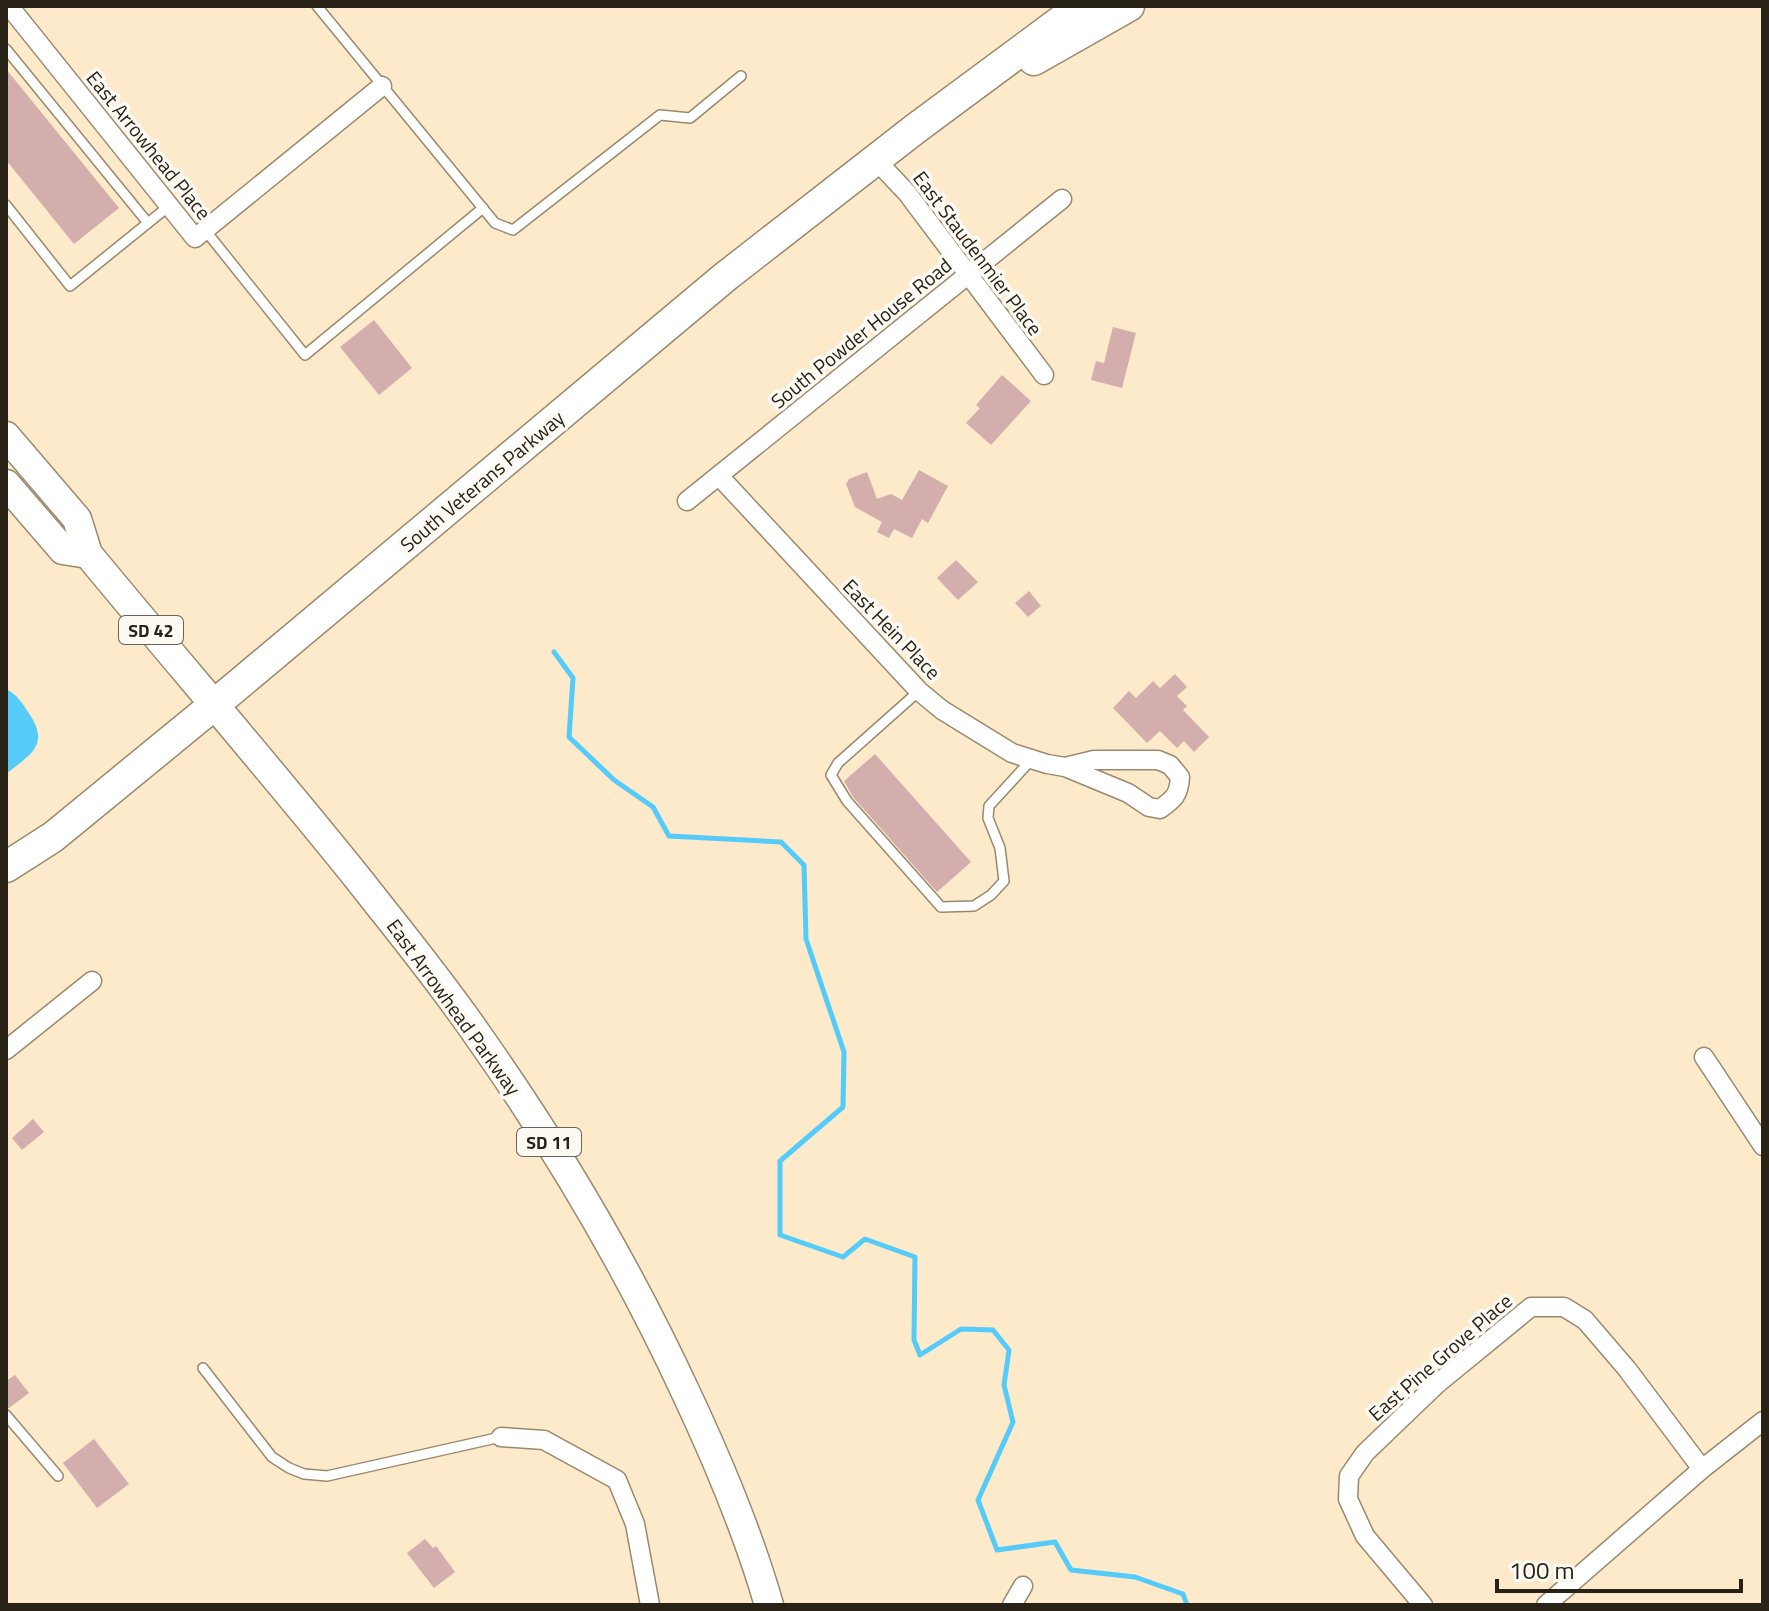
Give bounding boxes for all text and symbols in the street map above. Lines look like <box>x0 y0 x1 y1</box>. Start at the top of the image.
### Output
street label: East Arrowhead Place <box>79 64 219 226</box>
street label: East Staudenmier Place <box>906 164 1050 342</box>
street label: South Powder House Road <box>764 250 958 416</box>
street label: South Veterans Parkway <box>393 402 571 559</box>
street label: East Hein Place <box>836 571 948 687</box>
road number: SD 42 <box>119 616 183 644</box>
street label: East Arrowhead Parkway <box>379 912 529 1102</box>
road number: SD 11 <box>517 1128 581 1156</box>
street label: East Pine Grove Place <box>1361 1286 1519 1428</box>
scale bar <box>1497 1543 1741 1593</box>
text: 100 m <box>1509 1552 1575 1588</box>

